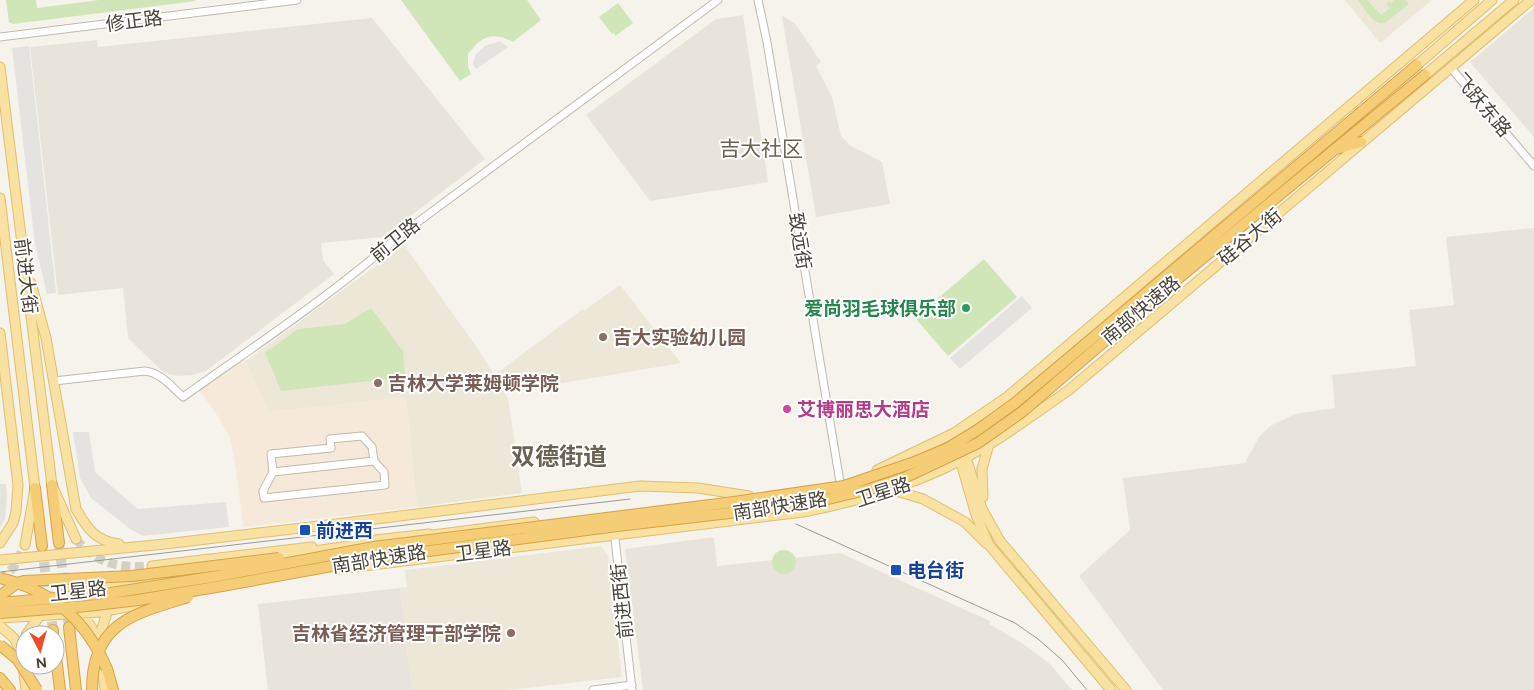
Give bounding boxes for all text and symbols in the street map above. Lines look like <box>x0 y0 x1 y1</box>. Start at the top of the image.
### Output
street label: 修正路 <box>104 6 164 36</box>
street label: 飞跃东路 <box>1450 68 1516 142</box>
district label: 吉大社区 <box>719 136 803 161</box>
street label: 硅谷大街 <box>1213 204 1287 270</box>
street label: 致远街 <box>784 211 816 271</box>
street label: 前卫路 <box>366 213 424 267</box>
street label: 前进大街 <box>10 237 42 315</box>
street label: 南部快速路 <box>1097 271 1185 349</box>
place label: 爱尚羽毛球俱乐部 <box>804 297 956 320</box>
marker: 爱尚羽毛球俱乐部 <box>960 302 972 314</box>
place label: 吉大实验幼儿园 <box>613 326 746 349</box>
marker: 吉大实验幼儿园 <box>597 331 609 343</box>
place label: 吉林大学莱姆顿学院 <box>388 372 559 395</box>
marker: 吉林大学莱姆顿学院 <box>372 377 384 389</box>
place label: 艾博丽思大酒店 <box>797 398 930 421</box>
marker: 艾博丽思大酒店 <box>781 403 793 415</box>
district label: 双德街道 <box>511 442 607 471</box>
street label: 卫星路 <box>852 472 914 512</box>
street label: 南部快速路 <box>731 487 829 525</box>
place label: 前进西 <box>316 519 373 542</box>
marker: 前进西 <box>298 523 312 537</box>
street label: 卫星路 <box>453 536 513 566</box>
street label: 南部快速路 <box>330 540 428 578</box>
place label: 电台街 <box>907 559 964 582</box>
street label: 前进西街 <box>607 562 637 640</box>
marker: 电台街 <box>889 563 903 577</box>
street label: 卫星路 <box>48 577 108 605</box>
place label: 吉林省经济管理干部学院 <box>292 622 501 645</box>
north arrow <box>15 625 65 675</box>
marker: 吉林省经济管理干部学院 <box>505 627 517 639</box>
text: N <box>35 653 48 671</box>

